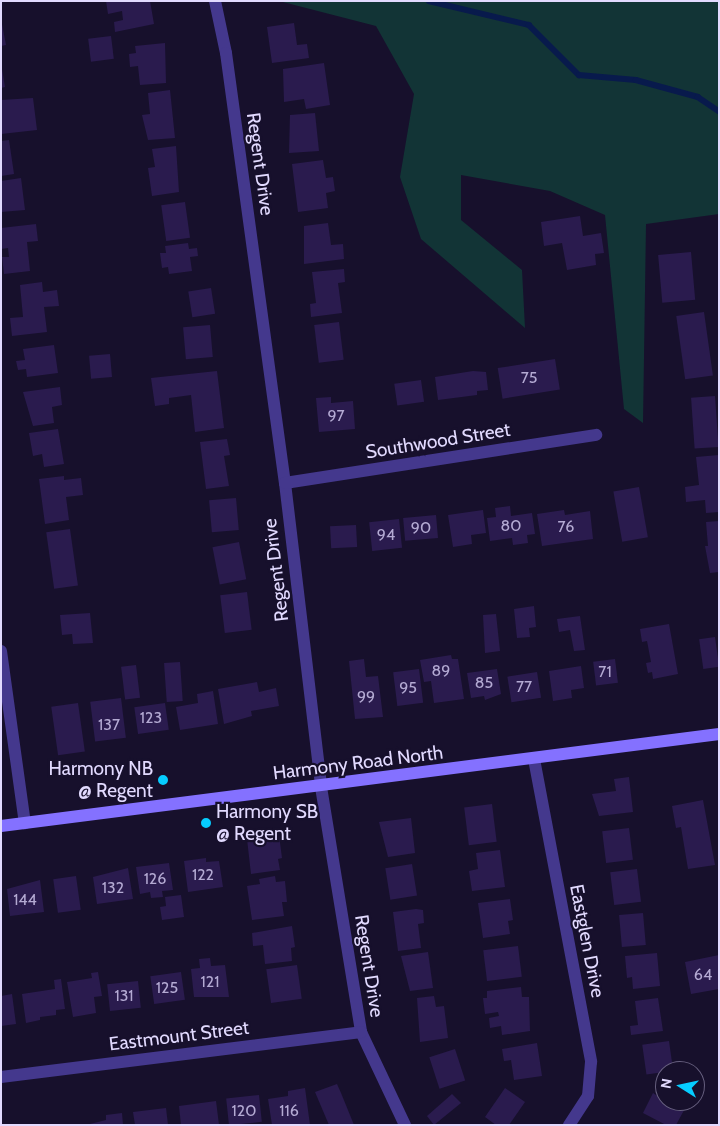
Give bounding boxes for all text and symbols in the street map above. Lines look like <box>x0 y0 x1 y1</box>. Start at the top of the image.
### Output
street label: Regent Drive <box>241 111 279 217</box>
house number: 75 <box>521 368 537 388</box>
house number: 97 <box>327 406 345 426</box>
street label: Southwood Street <box>364 418 512 464</box>
house number: 80 <box>501 516 521 536</box>
street label: Regent Drive <box>258 517 294 623</box>
house number: 76 <box>558 517 574 537</box>
house number: 90 <box>411 518 431 538</box>
house number: 94 <box>377 525 395 545</box>
house number: 89 <box>432 661 450 681</box>
house number: 71 <box>598 662 612 682</box>
house number: 85 <box>475 673 493 693</box>
house number: 77 <box>516 677 532 697</box>
house number: 95 <box>399 678 417 698</box>
house number: 99 <box>357 687 375 707</box>
house number: 123 <box>140 708 162 728</box>
house number: 137 <box>98 715 120 735</box>
street label: Harmony Road North <box>272 741 444 785</box>
place label: Harmony NB @ Regent <box>49 758 153 802</box>
marker: Harmony NB @ Regent <box>157 774 169 786</box>
place label: Harmony SB @ Regent <box>216 801 318 845</box>
marker: Harmony SB @ Regent <box>200 817 212 829</box>
house number: 122 <box>192 865 214 885</box>
house number: 126 <box>144 869 166 889</box>
house number: 132 <box>102 878 124 898</box>
street label: Eastglen Drive <box>565 882 609 1000</box>
house number: 144 <box>13 890 37 910</box>
street label: Regent Drive <box>350 913 388 1019</box>
house number: 64 <box>694 965 712 985</box>
house number: 121 <box>201 972 219 992</box>
house number: 125 <box>156 978 178 998</box>
house number: 131 <box>114 986 134 1006</box>
street label: Eastmount Street <box>108 1016 250 1056</box>
north arrow <box>655 1061 705 1111</box>
text: N <box>656 1077 676 1090</box>
house number: 120 <box>232 1101 256 1121</box>
house number: 116 <box>279 1101 299 1121</box>

